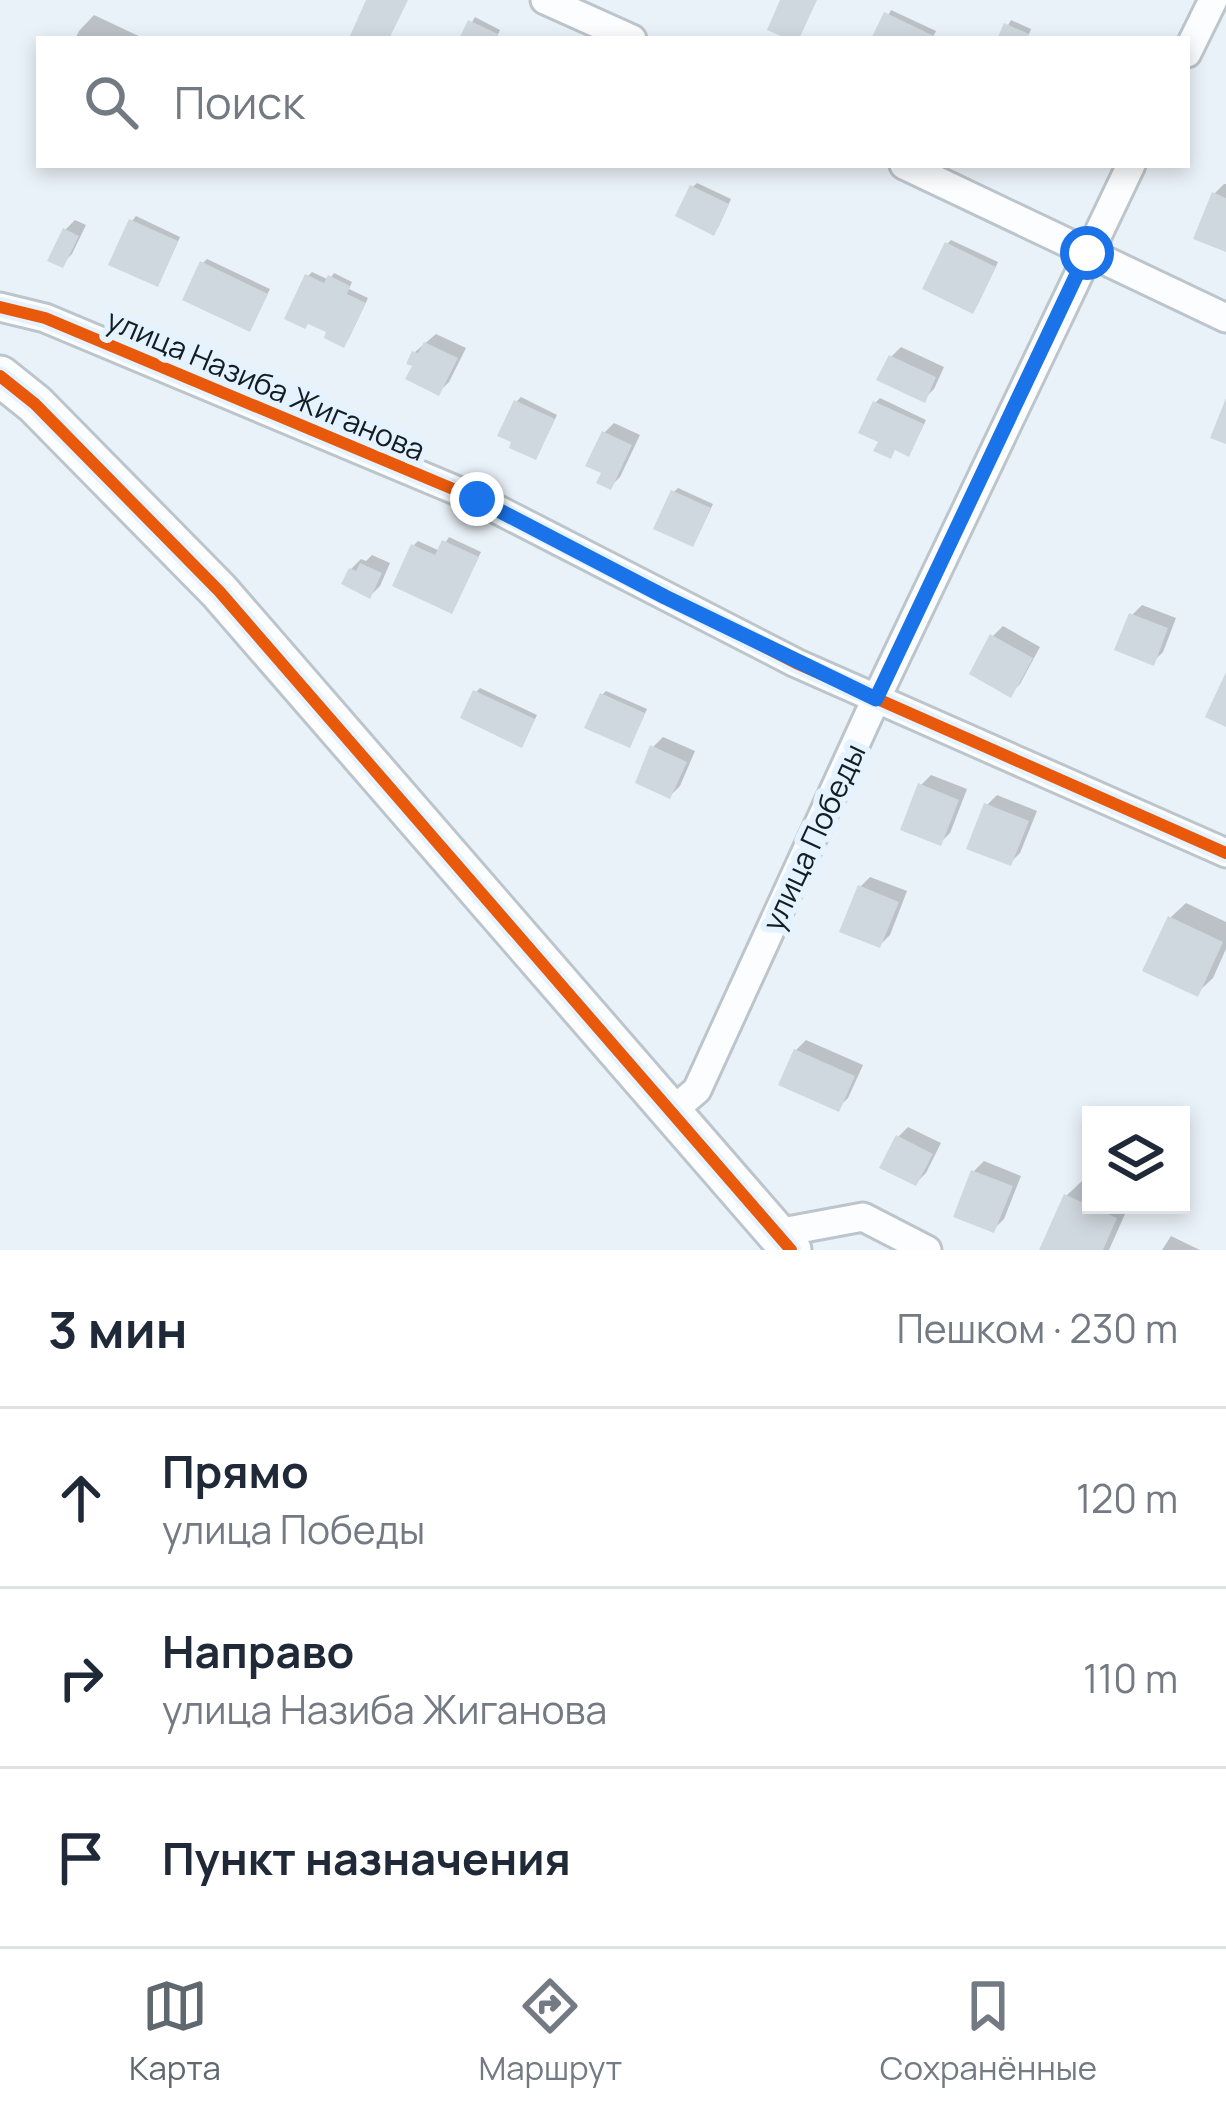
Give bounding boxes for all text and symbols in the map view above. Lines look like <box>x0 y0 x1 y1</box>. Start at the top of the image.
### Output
search box <box>36 36 1190 168</box>
icon: search <box>78 69 144 135</box>
text: Поиск <box>174 71 305 133</box>
route start <box>1060 226 1114 280</box>
street label: улица Назиба Жиганова <box>100 298 432 470</box>
route end <box>450 472 504 526</box>
street label: улица Победы <box>752 737 874 937</box>
map controls <box>1082 1106 1190 1214</box>
button: layers <box>1082 1106 1190 1214</box>
text: 3 мин <box>48 1294 188 1363</box>
text: Пешком · 230 m <box>897 1301 1178 1355</box>
text: Прямо <box>162 1440 309 1502</box>
icon: ahead <box>48 1465 114 1531</box>
text: 120 m <box>1076 1471 1178 1525</box>
text: улица Победы <box>162 1502 425 1556</box>
text: Направо <box>162 1620 354 1682</box>
icon: right <box>48 1645 114 1711</box>
text: 110 m <box>1083 1651 1178 1705</box>
text: улица Назиба Жиганова <box>162 1682 607 1736</box>
icon: arrive <box>48 1825 114 1891</box>
text: Пункт назначения <box>162 1827 571 1889</box>
tab: Карта <box>129 1973 221 2090</box>
tab: Маршрут <box>478 1973 622 2090</box>
tab: Сохранённые <box>880 1973 1097 2090</box>

